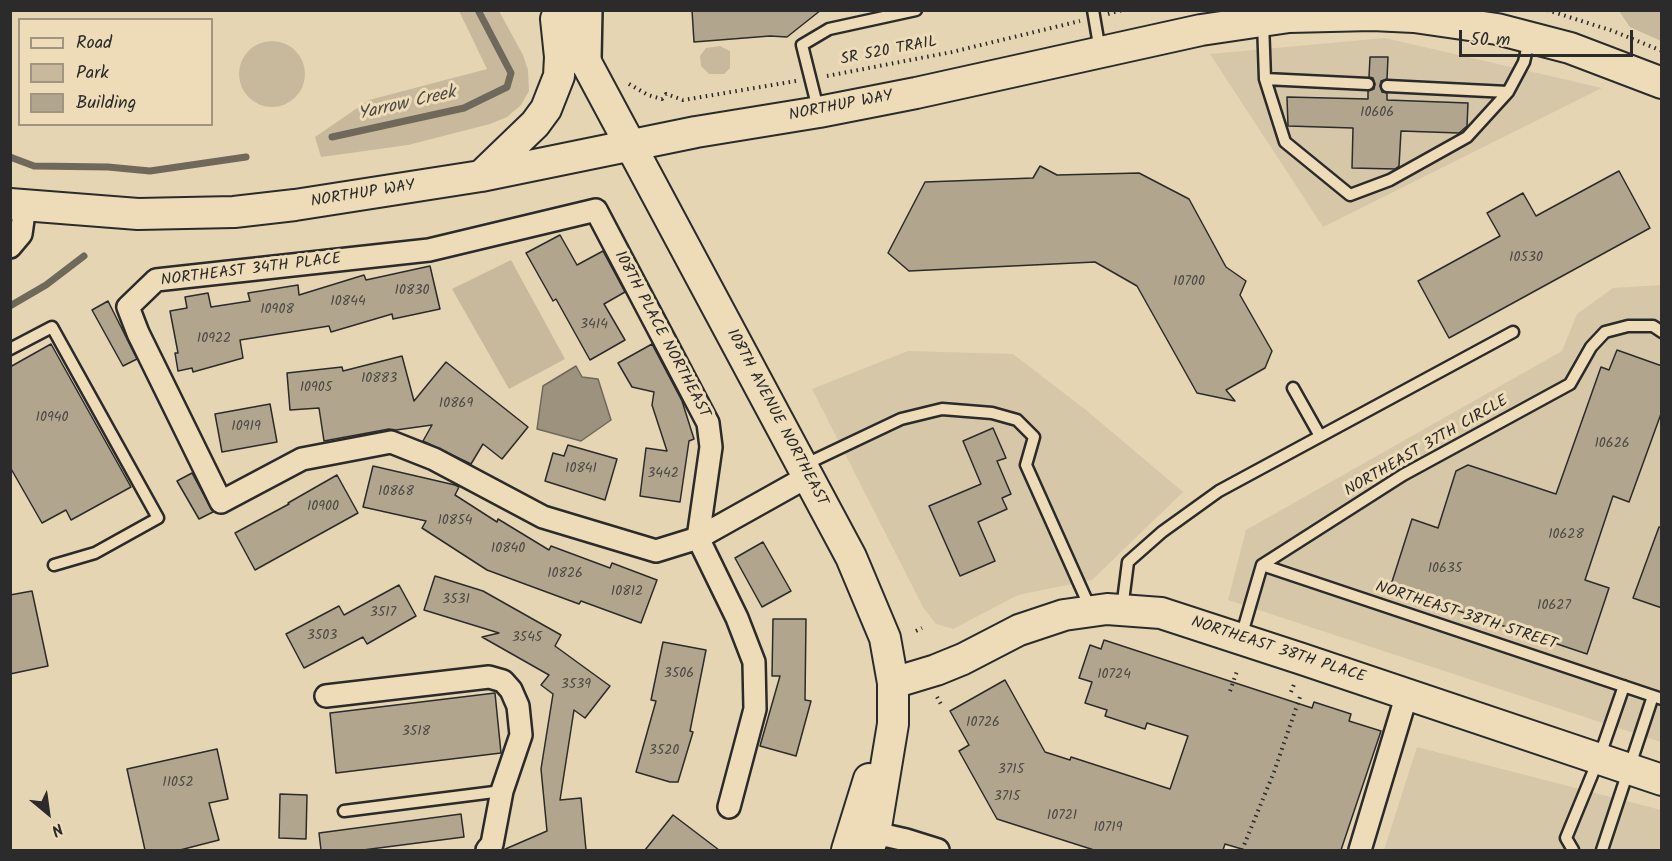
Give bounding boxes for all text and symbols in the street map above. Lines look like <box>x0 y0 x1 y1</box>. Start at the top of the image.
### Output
legend <box>18 18 213 126</box>
scale bar <box>1462 18 1636 56</box>
text: 50 m <box>1470 26 1510 55</box>
text: Road <box>76 29 112 58</box>
street label: SR 520 TRAIL <box>839 33 939 71</box>
text: Park <box>76 59 109 88</box>
water label: Yarrow Creek <box>356 83 458 127</box>
street label: NORTHUP WAY <box>787 88 895 126</box>
text: Building <box>76 89 136 118</box>
house number: 10606 <box>1360 106 1394 122</box>
street label: NORTHUP WAY <box>309 177 417 213</box>
street label: 108TH PLACE NORTHEAST <box>609 248 713 422</box>
street label: NORTHEAST 34TH PLACE <box>160 250 342 292</box>
house number: 10530 <box>1509 251 1543 267</box>
house number: 10700 <box>1173 275 1205 291</box>
house number: 10830 <box>395 284 429 300</box>
house number: 10844 <box>330 295 366 311</box>
house number: 10908 <box>260 303 294 319</box>
house number: 3414 <box>580 318 608 334</box>
street label: 108TH AVENUE NORTHEAST <box>721 326 831 510</box>
house number: 10922 <box>197 332 231 348</box>
house number: 10883 <box>361 372 397 388</box>
house number: 10905 <box>300 381 332 397</box>
street label: NORTHEAST 37TH CIRCLE <box>1342 392 1512 502</box>
house number: 10869 <box>439 397 473 413</box>
house number: 10940 <box>36 411 68 427</box>
house number: 10919 <box>231 420 261 436</box>
house number: 10626 <box>1594 437 1630 453</box>
house number: 10841 <box>565 462 597 478</box>
house number: 3442 <box>647 467 679 483</box>
house number: 10868 <box>378 485 414 501</box>
house number: 10900 <box>307 500 339 516</box>
house number: 10854 <box>437 514 473 530</box>
house number: 10628 <box>1548 528 1584 544</box>
house number: 10840 <box>491 542 525 558</box>
house number: 10635 <box>1428 562 1462 578</box>
house number: 10826 <box>547 567 583 583</box>
street label: NORTHEAST 38TH STREET <box>1373 579 1559 655</box>
house number: 10812 <box>611 585 643 601</box>
house number: 3531 <box>442 593 470 609</box>
house number: 10627 <box>1537 599 1571 615</box>
house number: 3517 <box>370 606 396 622</box>
street label: NORTHEAST 38TH PLACE <box>1188 614 1368 688</box>
house number: 3503 <box>307 629 337 645</box>
house number: 3545 <box>512 631 542 647</box>
house number: 3506 <box>664 667 694 683</box>
house number: 10724 <box>1097 668 1131 684</box>
house number: 3539 <box>561 678 591 694</box>
house number: 10726 <box>966 716 1000 732</box>
house number: 3518 <box>402 725 430 741</box>
house number: 3520 <box>649 744 679 760</box>
house number: 3715 <box>998 763 1024 779</box>
house number: 11052 <box>162 776 194 792</box>
north arrow <box>18 783 78 843</box>
house number: 3715 <box>994 790 1020 806</box>
house number: 10721 <box>1047 809 1077 825</box>
text: N <box>46 816 67 843</box>
house number: 10719 <box>1093 821 1123 837</box>

